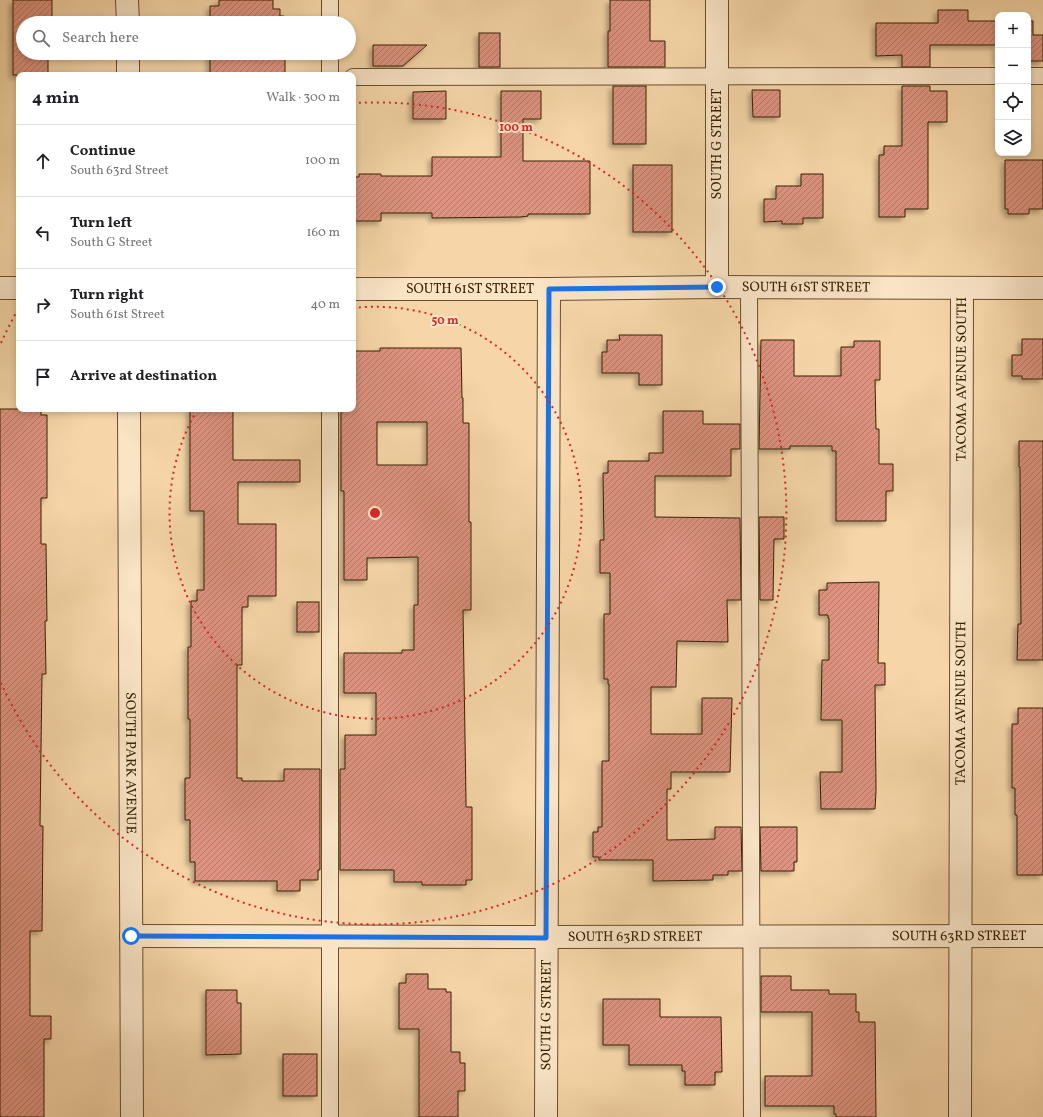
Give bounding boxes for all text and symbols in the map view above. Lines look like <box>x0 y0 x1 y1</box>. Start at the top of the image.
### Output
map controls <box>995 12 1031 156</box>
button: + <box>995 12 1031 48</box>
search box <box>16 16 356 60</box>
icon: search <box>30 27 52 49</box>
text: Search here <box>62 28 139 49</box>
button: − <box>995 48 1031 84</box>
button: locate <box>995 84 1031 120</box>
text: 4 min <box>32 87 79 110</box>
text: Walk · 300 m <box>266 89 340 107</box>
street label: SOUTH G STREET <box>708 89 727 199</box>
text: 100 m <box>499 120 533 136</box>
button: layers <box>995 120 1031 156</box>
text: Continue <box>70 141 135 162</box>
icon: ahead <box>32 150 54 172</box>
text: 100 m <box>305 152 340 170</box>
text: South 63rd Street <box>70 162 169 180</box>
text: Turn left <box>70 213 132 234</box>
icon: left <box>32 222 54 244</box>
text: 160 m <box>306 224 340 242</box>
text: South G Street <box>70 234 153 252</box>
route end <box>708 278 726 296</box>
street label: SOUTH 61ST STREET <box>742 278 870 297</box>
street label: SOUTH 61ST STREET <box>406 280 534 299</box>
text: Turn right <box>70 285 144 306</box>
icon: right <box>32 294 54 316</box>
text: 40 m <box>311 296 340 314</box>
street label: TACOMA AVENUE SOUTH <box>952 297 971 461</box>
text: South 61st Street <box>70 306 165 324</box>
text: 50 m <box>431 313 459 329</box>
icon: arrive <box>32 366 54 388</box>
text: Arrive at destination <box>70 366 217 387</box>
centre of rings <box>368 506 382 520</box>
street label: TACOMA AVENUE SOUTH <box>951 621 971 785</box>
street label: SOUTH PARK AVENUE <box>121 692 140 834</box>
route start <box>122 927 140 945</box>
street label: SOUTH 63RD STREET <box>568 927 702 946</box>
street label: SOUTH 63RD STREET <box>892 927 1026 946</box>
street label: SOUTH G STREET <box>537 959 556 1071</box>

